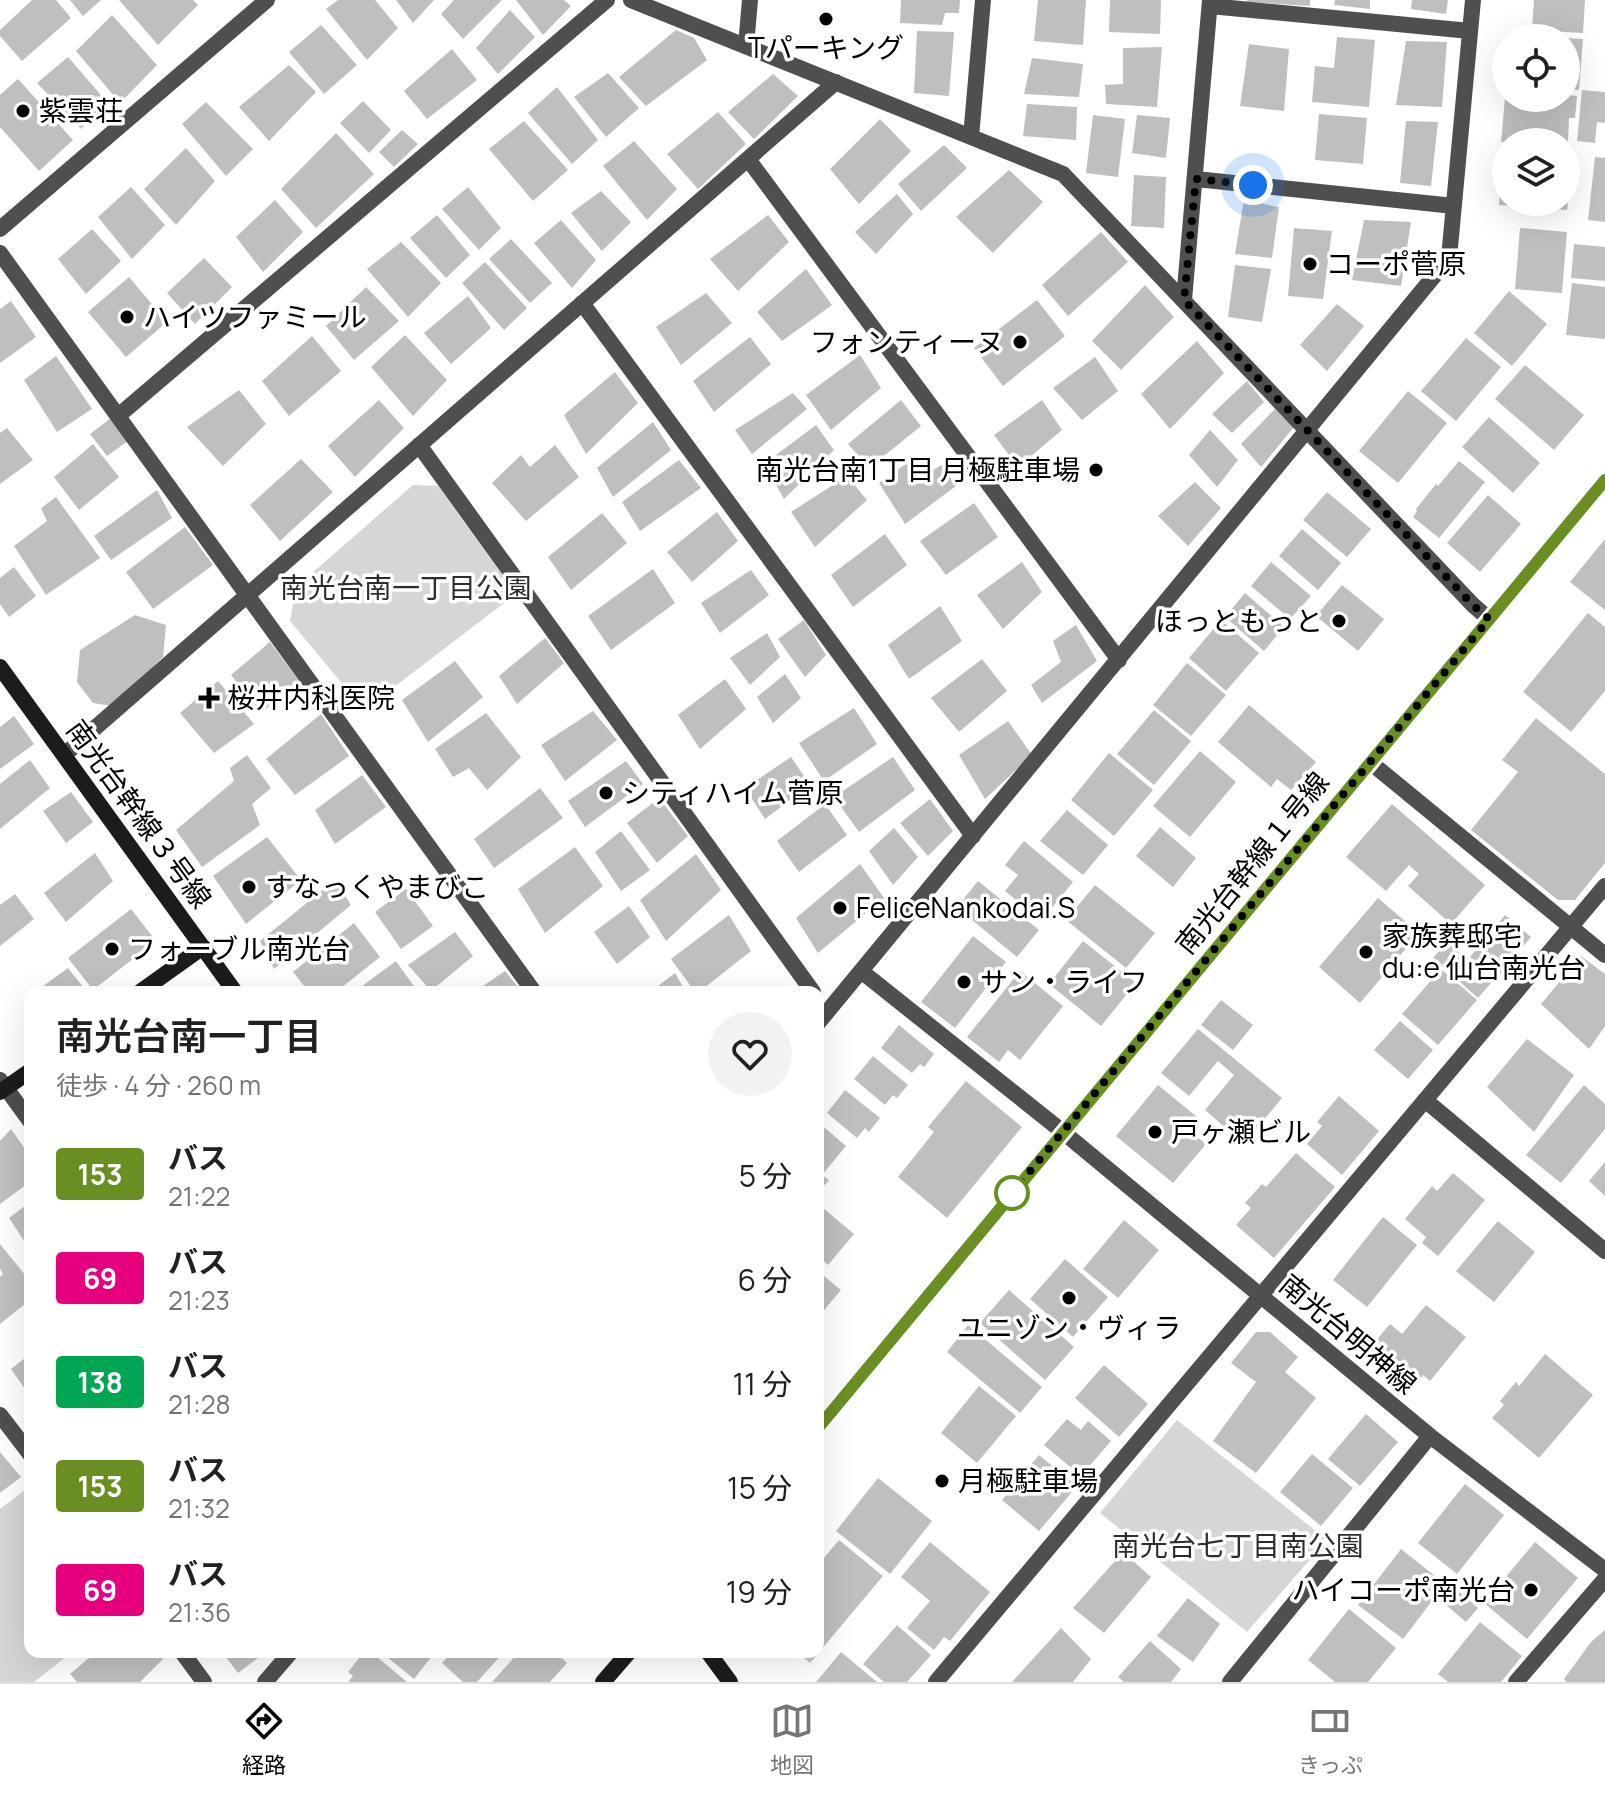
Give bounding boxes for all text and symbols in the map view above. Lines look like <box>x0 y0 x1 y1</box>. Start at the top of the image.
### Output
marker: Tパーキング <box>817 10 835 28</box>
map controls <box>1492 24 1580 216</box>
button: locate <box>1492 24 1580 112</box>
place label: Tパーキング <box>748 28 904 66</box>
place label: 紫雲荘 <box>39 91 123 129</box>
marker: 紫雲荘 <box>14 102 32 120</box>
button: layers <box>1492 128 1580 216</box>
your location <box>1233 165 1273 205</box>
place label: コーポ菅原 <box>1326 244 1466 282</box>
marker: コーポ菅原 <box>1301 255 1319 273</box>
place label: ハイツファミール <box>143 297 366 335</box>
marker: ハイツファミール <box>118 308 136 326</box>
place label: フォンティーヌ <box>810 322 1004 360</box>
marker: フォンティーヌ <box>1011 333 1029 351</box>
place label: 南光台南1丁目 月極駐車場 <box>755 450 1080 488</box>
marker: 南光台南1丁目 月極駐車場 <box>1087 461 1105 479</box>
park label: 南光台南一丁目公園 <box>280 568 532 606</box>
place label: ほっともっと <box>1155 601 1323 639</box>
marker: ほっともっと <box>1330 612 1348 630</box>
place label: 桜井内科医院 <box>227 678 395 716</box>
marker: 桜井内科医院 <box>198 687 220 709</box>
street label: 南光台幹線３号線 <box>59 712 221 915</box>
street label: 南光台幹線１号線 <box>1166 763 1336 961</box>
place label: シティハイム菅原 <box>622 773 843 811</box>
marker: シティハイム菅原 <box>597 784 615 802</box>
place label: すなっくやまびこ <box>265 867 489 905</box>
marker: すなっくやまびこ <box>240 878 258 896</box>
place label: FeliceNankodai.S <box>856 888 1075 926</box>
marker: FeliceNankodai.S <box>831 899 849 917</box>
place label: 家族葬邸宅 du:e 仙台南光台 <box>1382 916 1586 986</box>
place label: フォーブル南光台 <box>128 929 350 967</box>
marker: フォーブル南光台 <box>103 940 121 958</box>
marker: 家族葬邸宅 du:e 仙台南光台 <box>1357 943 1375 961</box>
place label: サン・ライフ <box>980 962 1148 1000</box>
marker: サン・ライフ <box>955 973 973 991</box>
text: 南光台南一丁目 <box>56 1009 322 1061</box>
button: heart <box>708 1012 792 1096</box>
text: 徒歩 · 4 分 · 260 m <box>56 1067 261 1103</box>
place label: 戸ヶ瀬ビル <box>1171 1112 1311 1150</box>
marker: 戸ヶ瀬ビル <box>1146 1123 1164 1141</box>
text: バス <box>168 1137 228 1178</box>
text: 153 <box>78 1155 122 1193</box>
text: 5 分 <box>739 1155 792 1196</box>
unlabelled marker <box>995 1176 1029 1210</box>
text: 21:22 <box>168 1178 230 1214</box>
text: バス <box>168 1241 228 1282</box>
text: 69 <box>83 1259 117 1297</box>
text: 6 分 <box>737 1259 792 1300</box>
street label: 南光台明神線 <box>1272 1265 1425 1402</box>
text: 21:23 <box>168 1282 230 1318</box>
marker: ユニゾン・ヴィラ <box>1060 1289 1078 1307</box>
place label: ユニゾン・ヴィラ <box>957 1308 1181 1346</box>
text: バス <box>168 1345 228 1386</box>
text: 138 <box>77 1363 123 1401</box>
text: 11 分 <box>733 1363 792 1404</box>
text: 21:28 <box>168 1386 231 1422</box>
text: バス <box>168 1449 228 1490</box>
place label: 月極駐車場 <box>958 1461 1098 1499</box>
text: 153 <box>78 1467 122 1505</box>
text: 15 分 <box>727 1467 792 1508</box>
marker: 月極駐車場 <box>933 1472 951 1490</box>
text: 21:32 <box>168 1490 230 1526</box>
park label: 南光台七丁目南公園 <box>1112 1526 1364 1564</box>
text: バス <box>168 1553 228 1594</box>
place label: ハイコーポ南光台 <box>1292 1570 1515 1608</box>
text: 69 <box>83 1571 117 1609</box>
text: 19 分 <box>726 1571 792 1612</box>
marker: ハイコーポ南光台 <box>1522 1581 1540 1599</box>
text: 21:36 <box>168 1594 231 1630</box>
tab: 経路 <box>242 1699 286 1780</box>
tab: 地図 <box>770 1699 814 1780</box>
tab: きっぷ <box>1298 1699 1363 1780</box>

